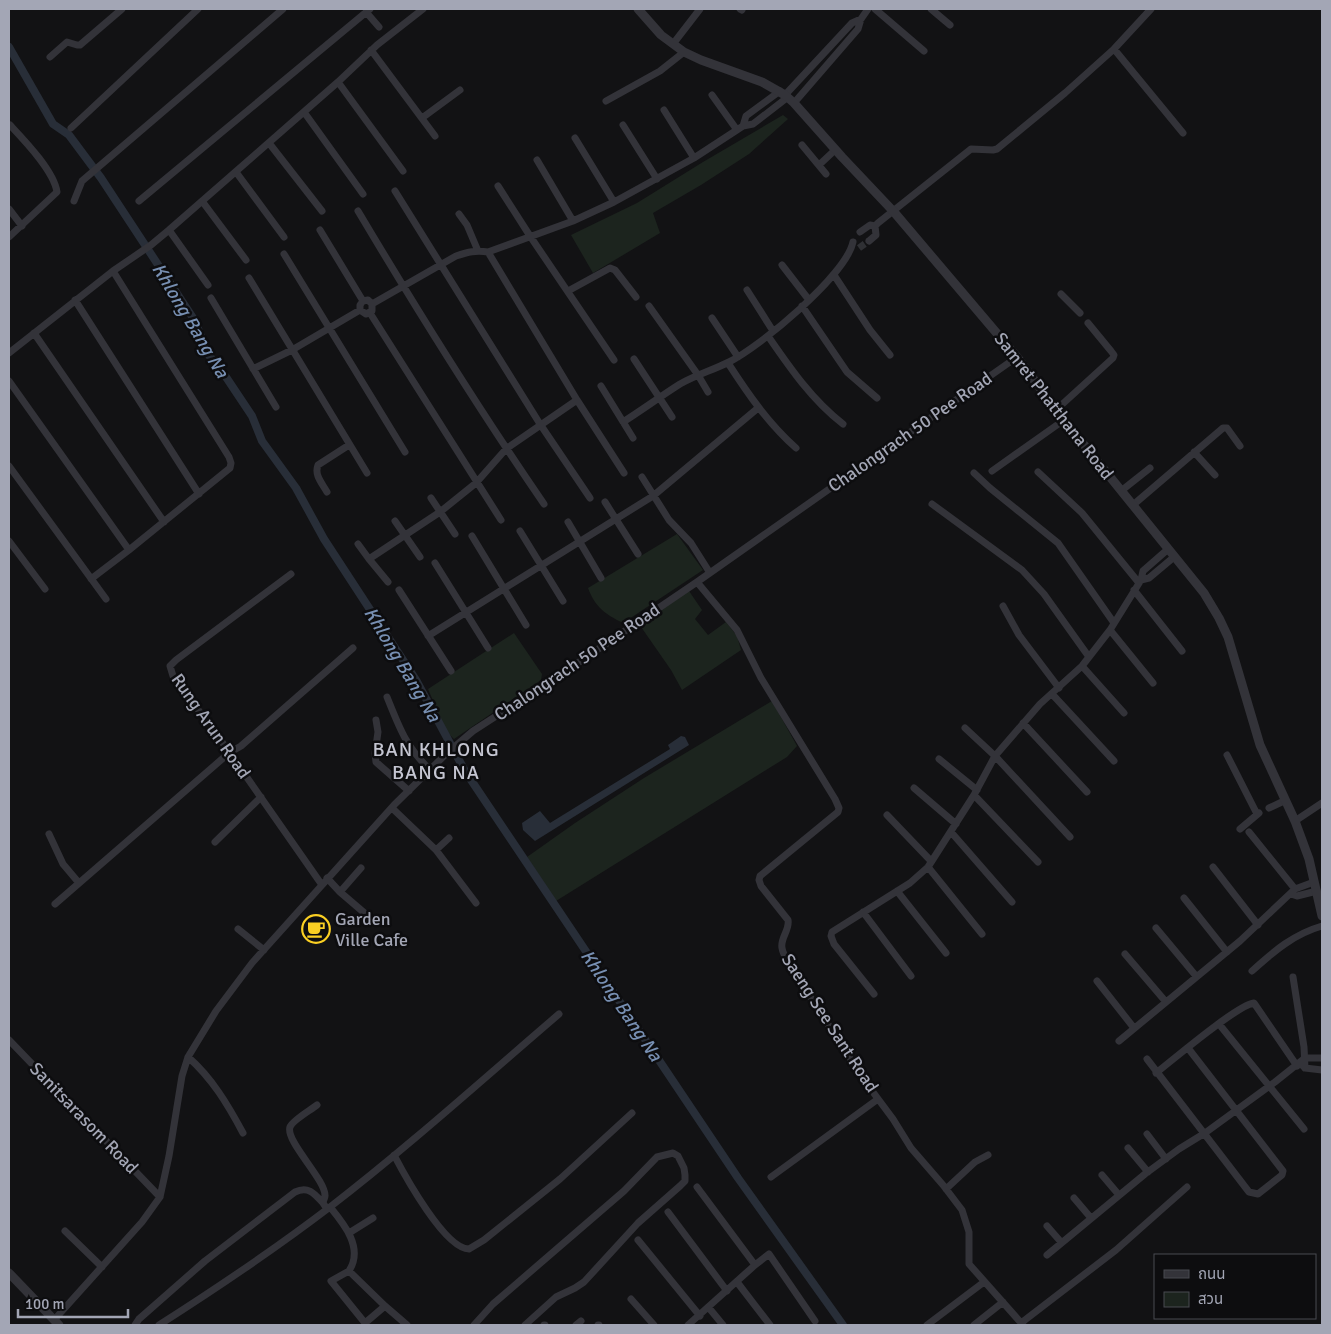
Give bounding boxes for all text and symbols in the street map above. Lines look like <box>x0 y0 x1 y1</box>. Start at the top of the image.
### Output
water label: Khlong Bang Na <box>146 259 235 383</box>
street label: Samret Phatthana Road <box>990 328 1118 484</box>
street label: Chalongrach 50 Pee Road <box>824 367 996 497</box>
street label: Chalongrach 50 Pee Road <box>490 598 664 726</box>
water label: Khlong Bang Na <box>358 603 447 727</box>
street label: Rung Arun Road <box>167 669 255 783</box>
district label: BAN KHLONG BANG NA <box>372 737 500 785</box>
place label: Garden Ville Cafe <box>335 908 408 951</box>
cafe icon: Garden Ville Cafe <box>301 914 331 944</box>
water label: Khlong Bang Na <box>575 945 668 1067</box>
street label: Saeng See Sant Road <box>777 949 883 1097</box>
street label: Sanitsarasom Road <box>25 1058 143 1178</box>
legend <box>1154 1254 1316 1319</box>
text: ถนน <box>1198 1265 1225 1283</box>
scale bar <box>18 1286 128 1318</box>
text: สวน <box>1198 1290 1223 1308</box>
text: 100 m <box>25 1295 65 1313</box>

